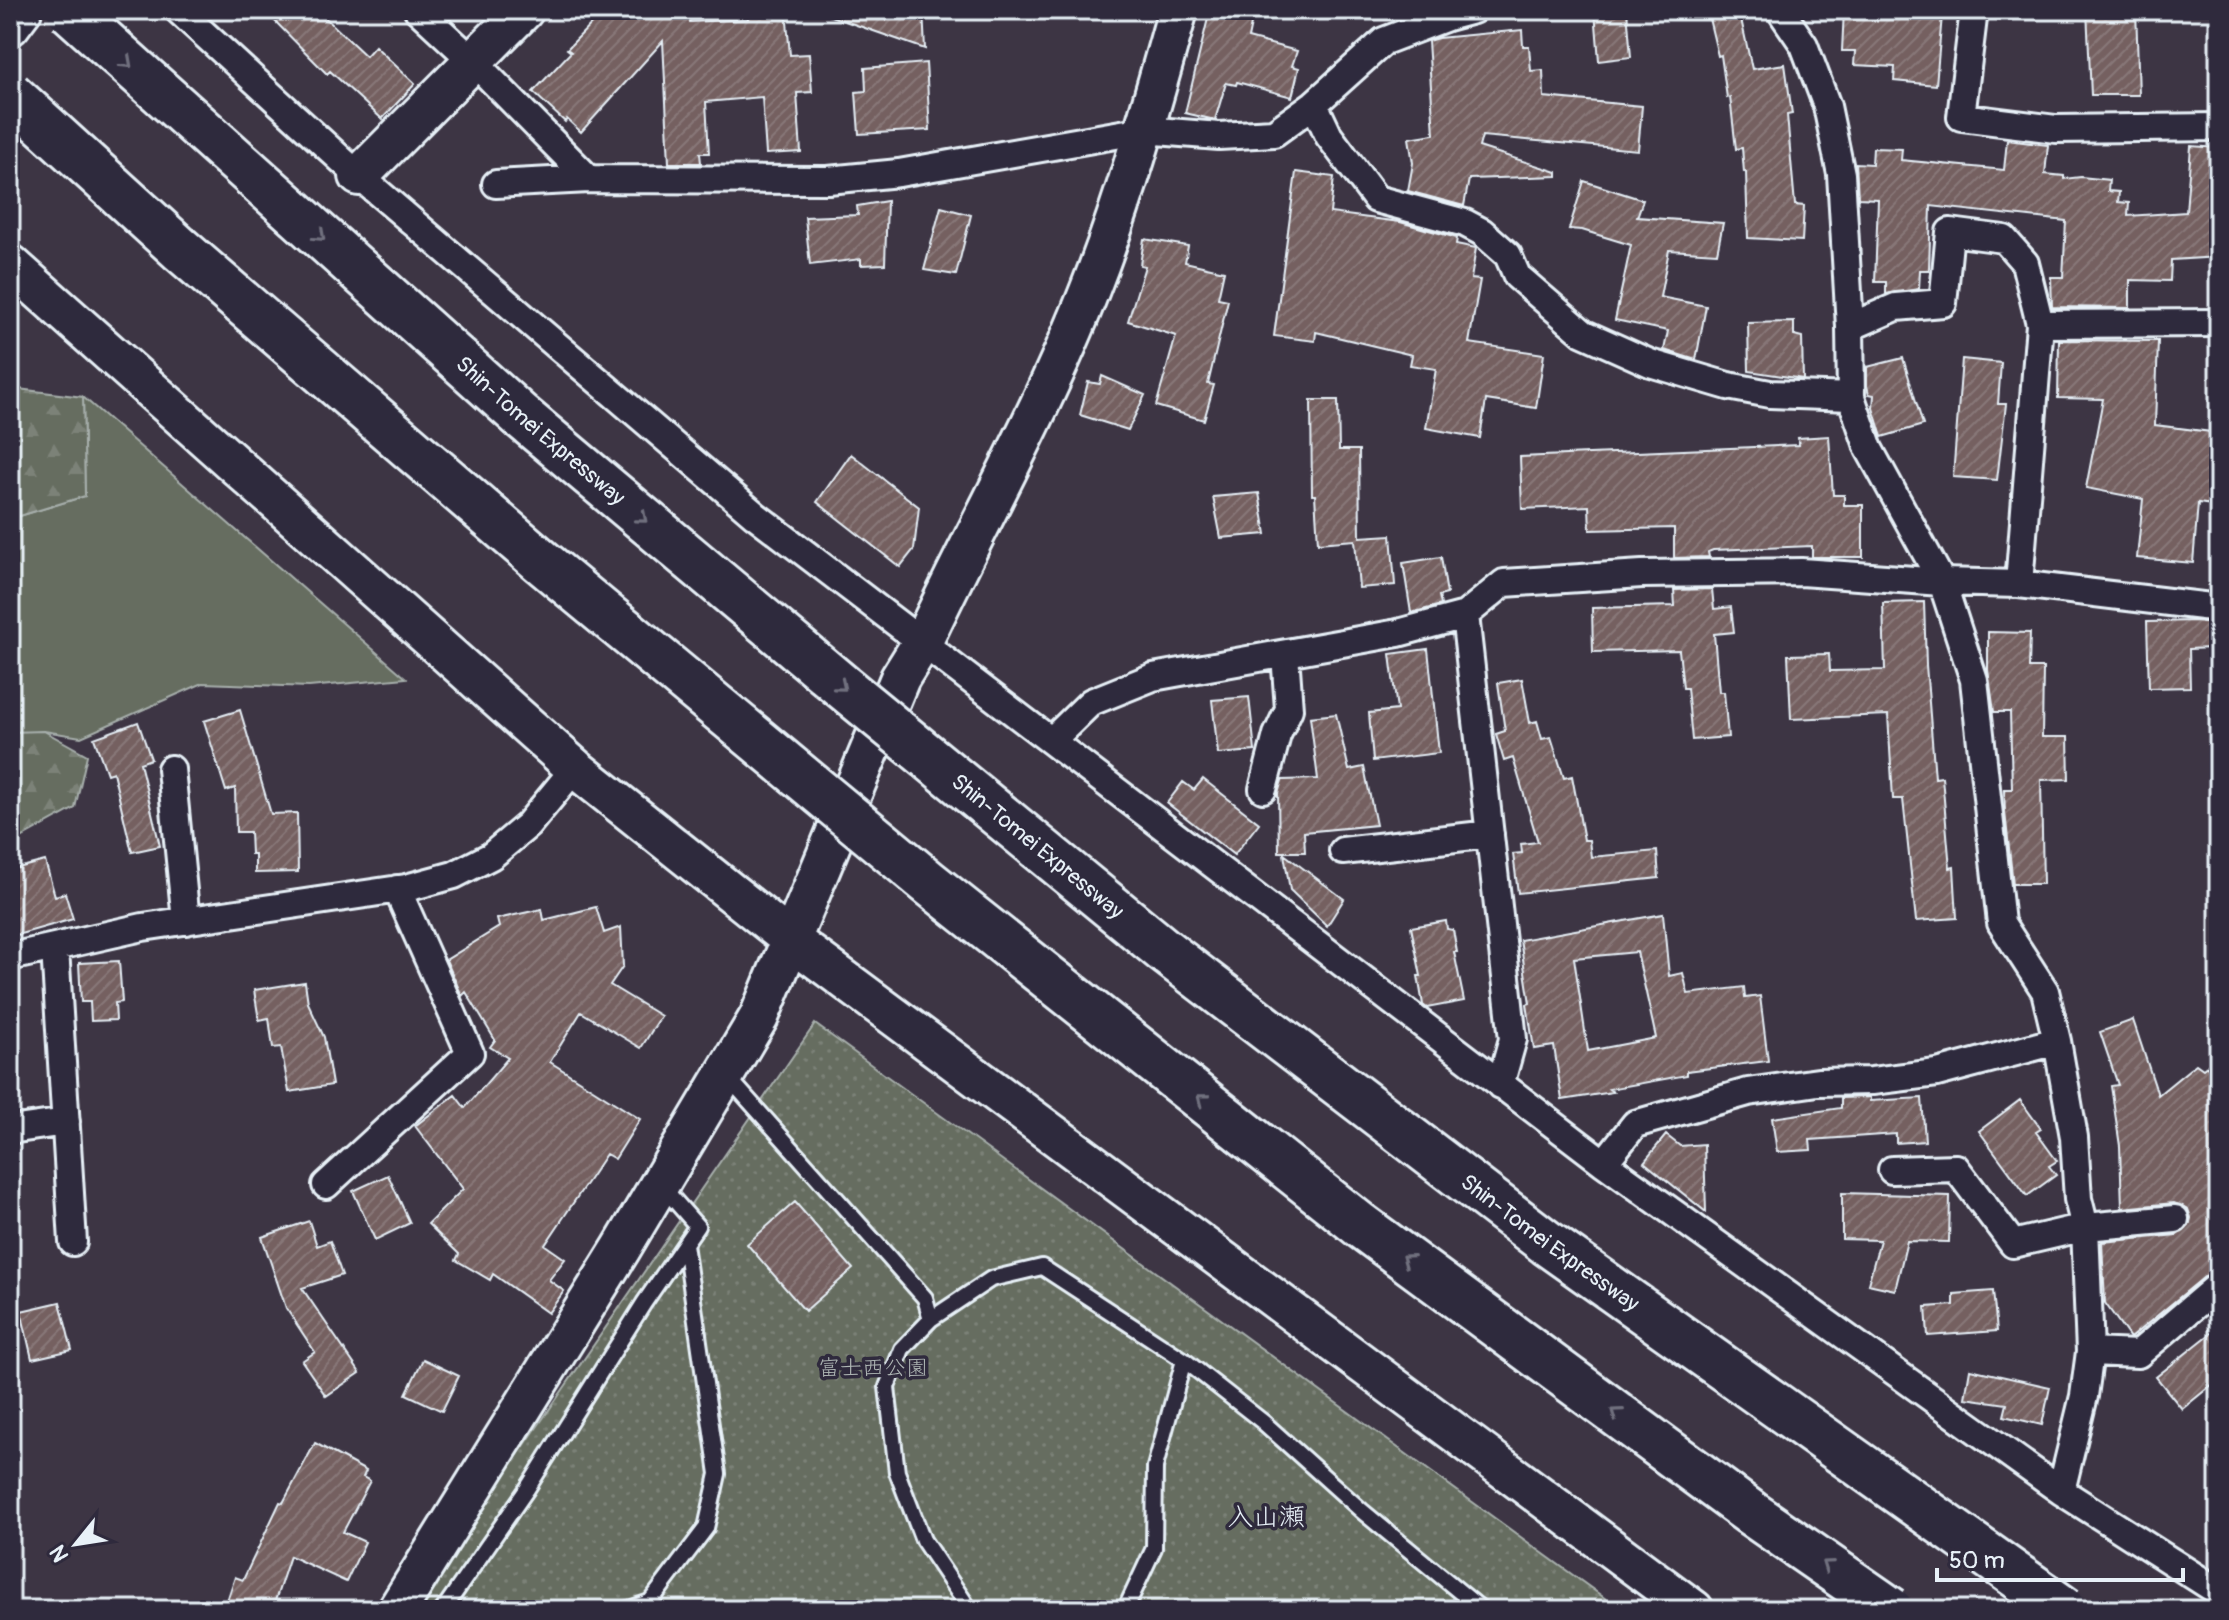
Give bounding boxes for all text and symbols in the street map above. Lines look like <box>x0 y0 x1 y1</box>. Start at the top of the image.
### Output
one-way arrow <box>117 53 132 68</box>
one-way arrow <box>311 227 326 241</box>
street label: Shin-Tomei Expressway <box>450 350 631 512</box>
one-way arrow <box>633 508 648 523</box>
one-way arrow <box>832 676 846 691</box>
street label: Shin-Tomei Expressway <box>946 768 1129 925</box>
one-way arrow <box>1196 1095 1211 1109</box>
street label: Shin-Tomei Expressway <box>1455 1168 1645 1318</box>
one-way arrow <box>1401 1255 1415 1269</box>
park label: 富士西公園 <box>818 1354 928 1382</box>
one-way arrow <box>1610 1409 1625 1423</box>
district label: 入山瀬 <box>1227 1501 1305 1533</box>
north arrow <box>36 1504 116 1584</box>
scale bar <box>1937 1532 2183 1582</box>
text: N <box>44 1540 75 1567</box>
text: 50 m <box>1949 1546 2005 1575</box>
one-way arrow <box>1821 1560 1835 1575</box>

